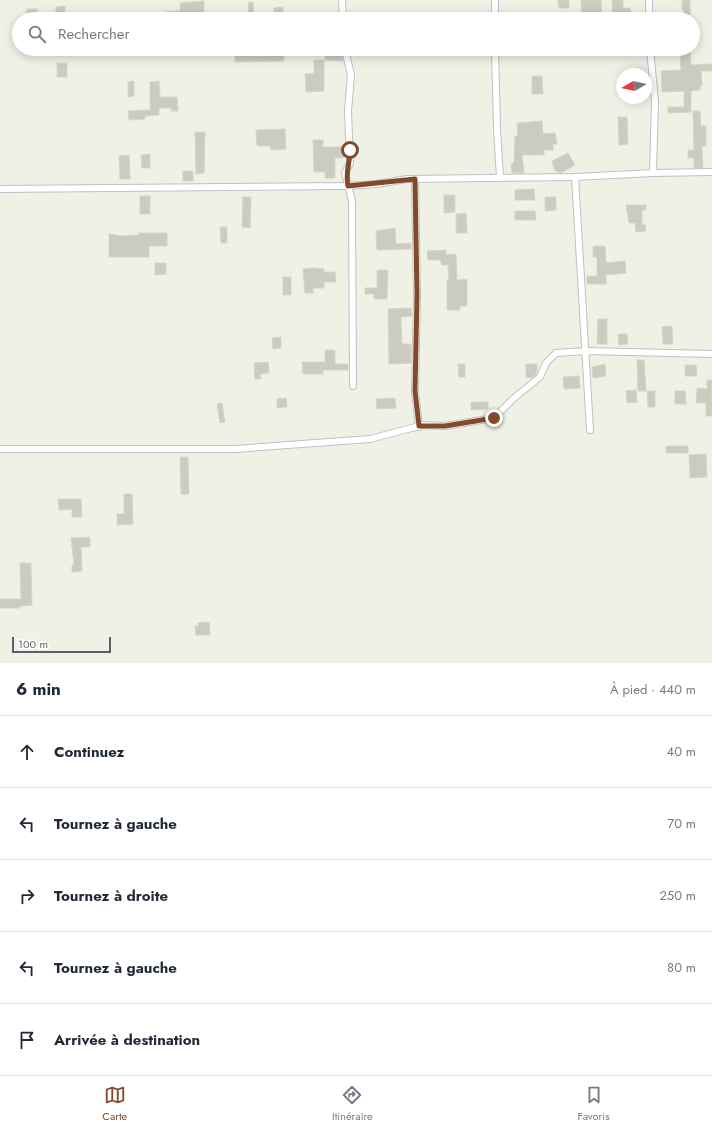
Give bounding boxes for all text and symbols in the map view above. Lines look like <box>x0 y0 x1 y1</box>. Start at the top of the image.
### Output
search box <box>12 12 700 56</box>
icon: search <box>26 23 48 45</box>
text: Rechercher <box>58 23 130 45</box>
north arrow <box>616 68 652 104</box>
route start <box>341 141 359 159</box>
route end <box>485 409 503 427</box>
scale bar <box>12 635 111 654</box>
text: 100 m <box>18 636 48 652</box>
text: 6 min <box>16 677 61 701</box>
text: À pied · 440 m <box>610 680 696 699</box>
icon: ahead <box>16 741 38 763</box>
text: Continuez <box>54 741 124 763</box>
text: 40 m <box>667 742 696 761</box>
icon: left <box>16 813 38 835</box>
text: Tournez à gauche <box>54 813 177 835</box>
text: 70 m <box>667 814 696 833</box>
icon: right <box>16 885 38 907</box>
text: Tournez à droite <box>54 885 168 907</box>
text: 250 m <box>659 886 696 905</box>
icon: left <box>16 957 38 979</box>
text: Tournez à gauche <box>54 957 177 979</box>
text: 80 m <box>667 958 696 977</box>
icon: arrive <box>16 1029 38 1051</box>
text: Arrivée à destination <box>54 1029 200 1051</box>
tab: Carte <box>102 1084 127 1124</box>
tab: Itinéraire <box>332 1084 373 1124</box>
tab: Favoris <box>577 1084 610 1124</box>

